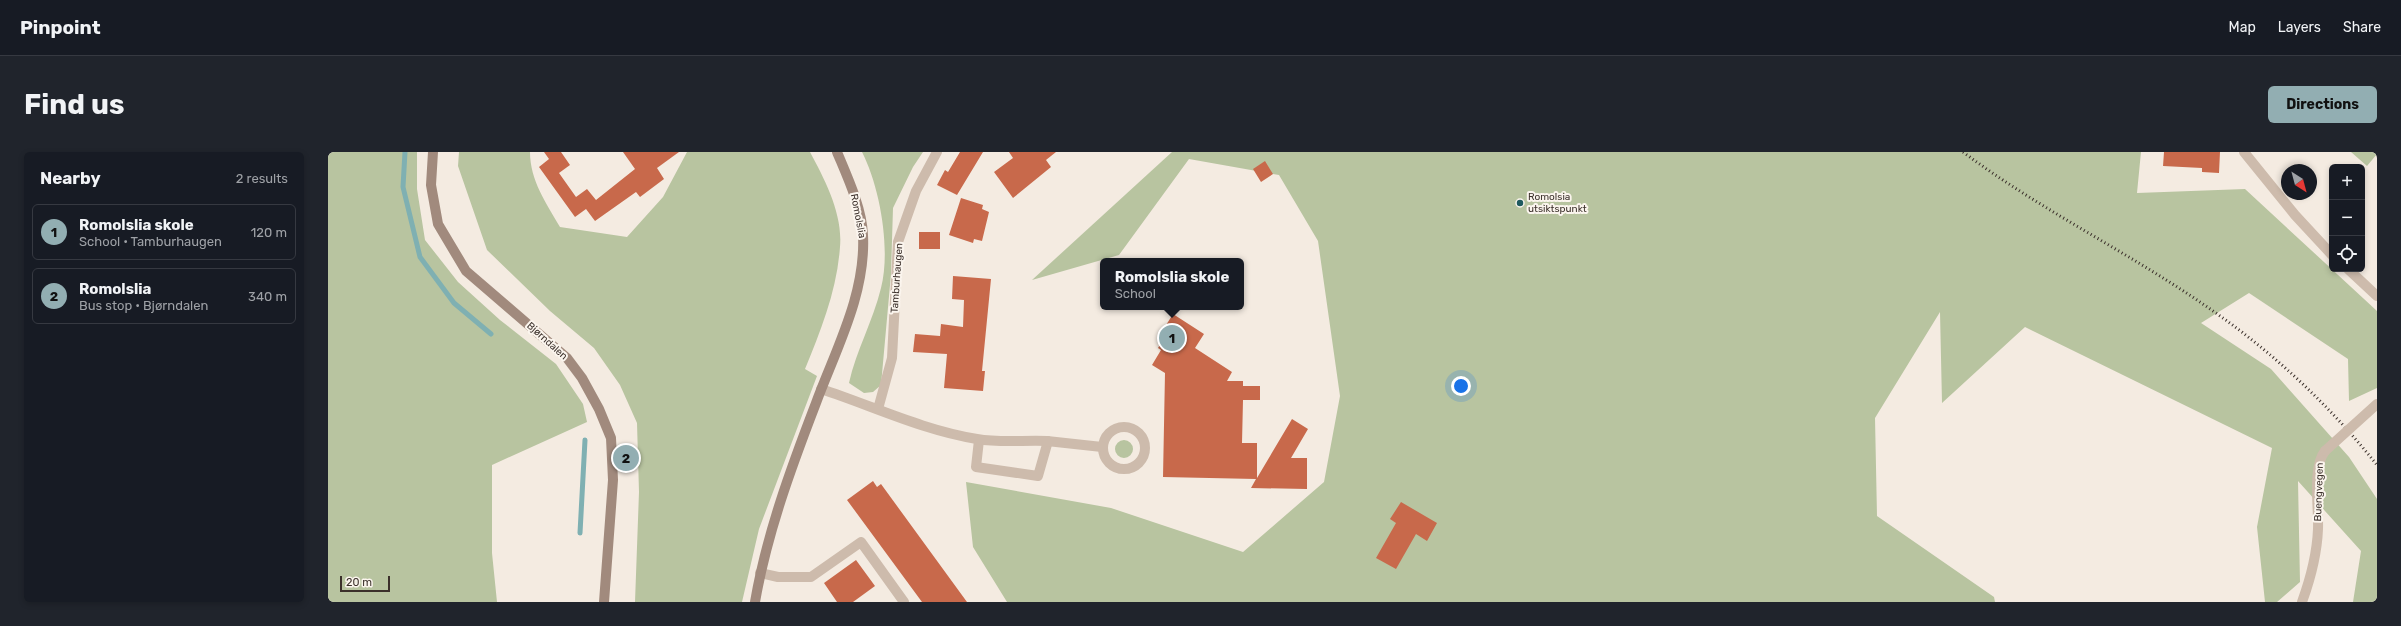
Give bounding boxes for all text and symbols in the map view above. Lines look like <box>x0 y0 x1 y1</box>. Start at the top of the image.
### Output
text: Pinpoint <box>20 16 101 39</box>
text: Map <box>2229 19 2256 36</box>
text: Layers <box>2278 19 2321 36</box>
text: Share <box>2343 19 2381 36</box>
button: Directions <box>2268 86 2377 123</box>
text: Find us <box>24 88 124 121</box>
north arrow <box>2281 164 2317 200</box>
map controls <box>2329 164 2365 272</box>
button: + <box>2329 164 2365 200</box>
text: Nearby <box>40 168 101 188</box>
text: 2 results <box>236 171 288 186</box>
place label: Romolsia utsiktspunkt <box>1528 191 1587 215</box>
street label: Romolslia <box>848 193 868 239</box>
marker: Romolsia utsiktspunkt <box>1515 198 1525 208</box>
button: − <box>2329 200 2365 236</box>
text: Romolslia skole <box>79 216 194 234</box>
text: 1 <box>51 225 57 240</box>
text: 120 m <box>251 225 287 240</box>
text: School · Tamburhaugen <box>79 234 222 249</box>
button: locate <box>2329 236 2365 272</box>
street label: Tamburhaugen <box>889 243 905 313</box>
popup <box>1100 258 1244 310</box>
text: Romolslia skole <box>1115 268 1229 286</box>
text: Romolslia <box>79 280 151 298</box>
text: School <box>1115 286 1156 301</box>
text: 2 <box>50 289 58 304</box>
text: 340 m <box>248 289 287 304</box>
text: Bus stop · Bjørndalen <box>79 298 208 313</box>
street label: Bjørndalen <box>524 320 570 362</box>
pin: 1 <box>1159 323 1185 353</box>
your location <box>1451 376 1471 396</box>
pin: 2 <box>613 443 639 473</box>
street label: Buengvegen <box>2312 462 2326 522</box>
scale bar <box>340 574 390 593</box>
text: 20 m <box>346 576 372 589</box>

